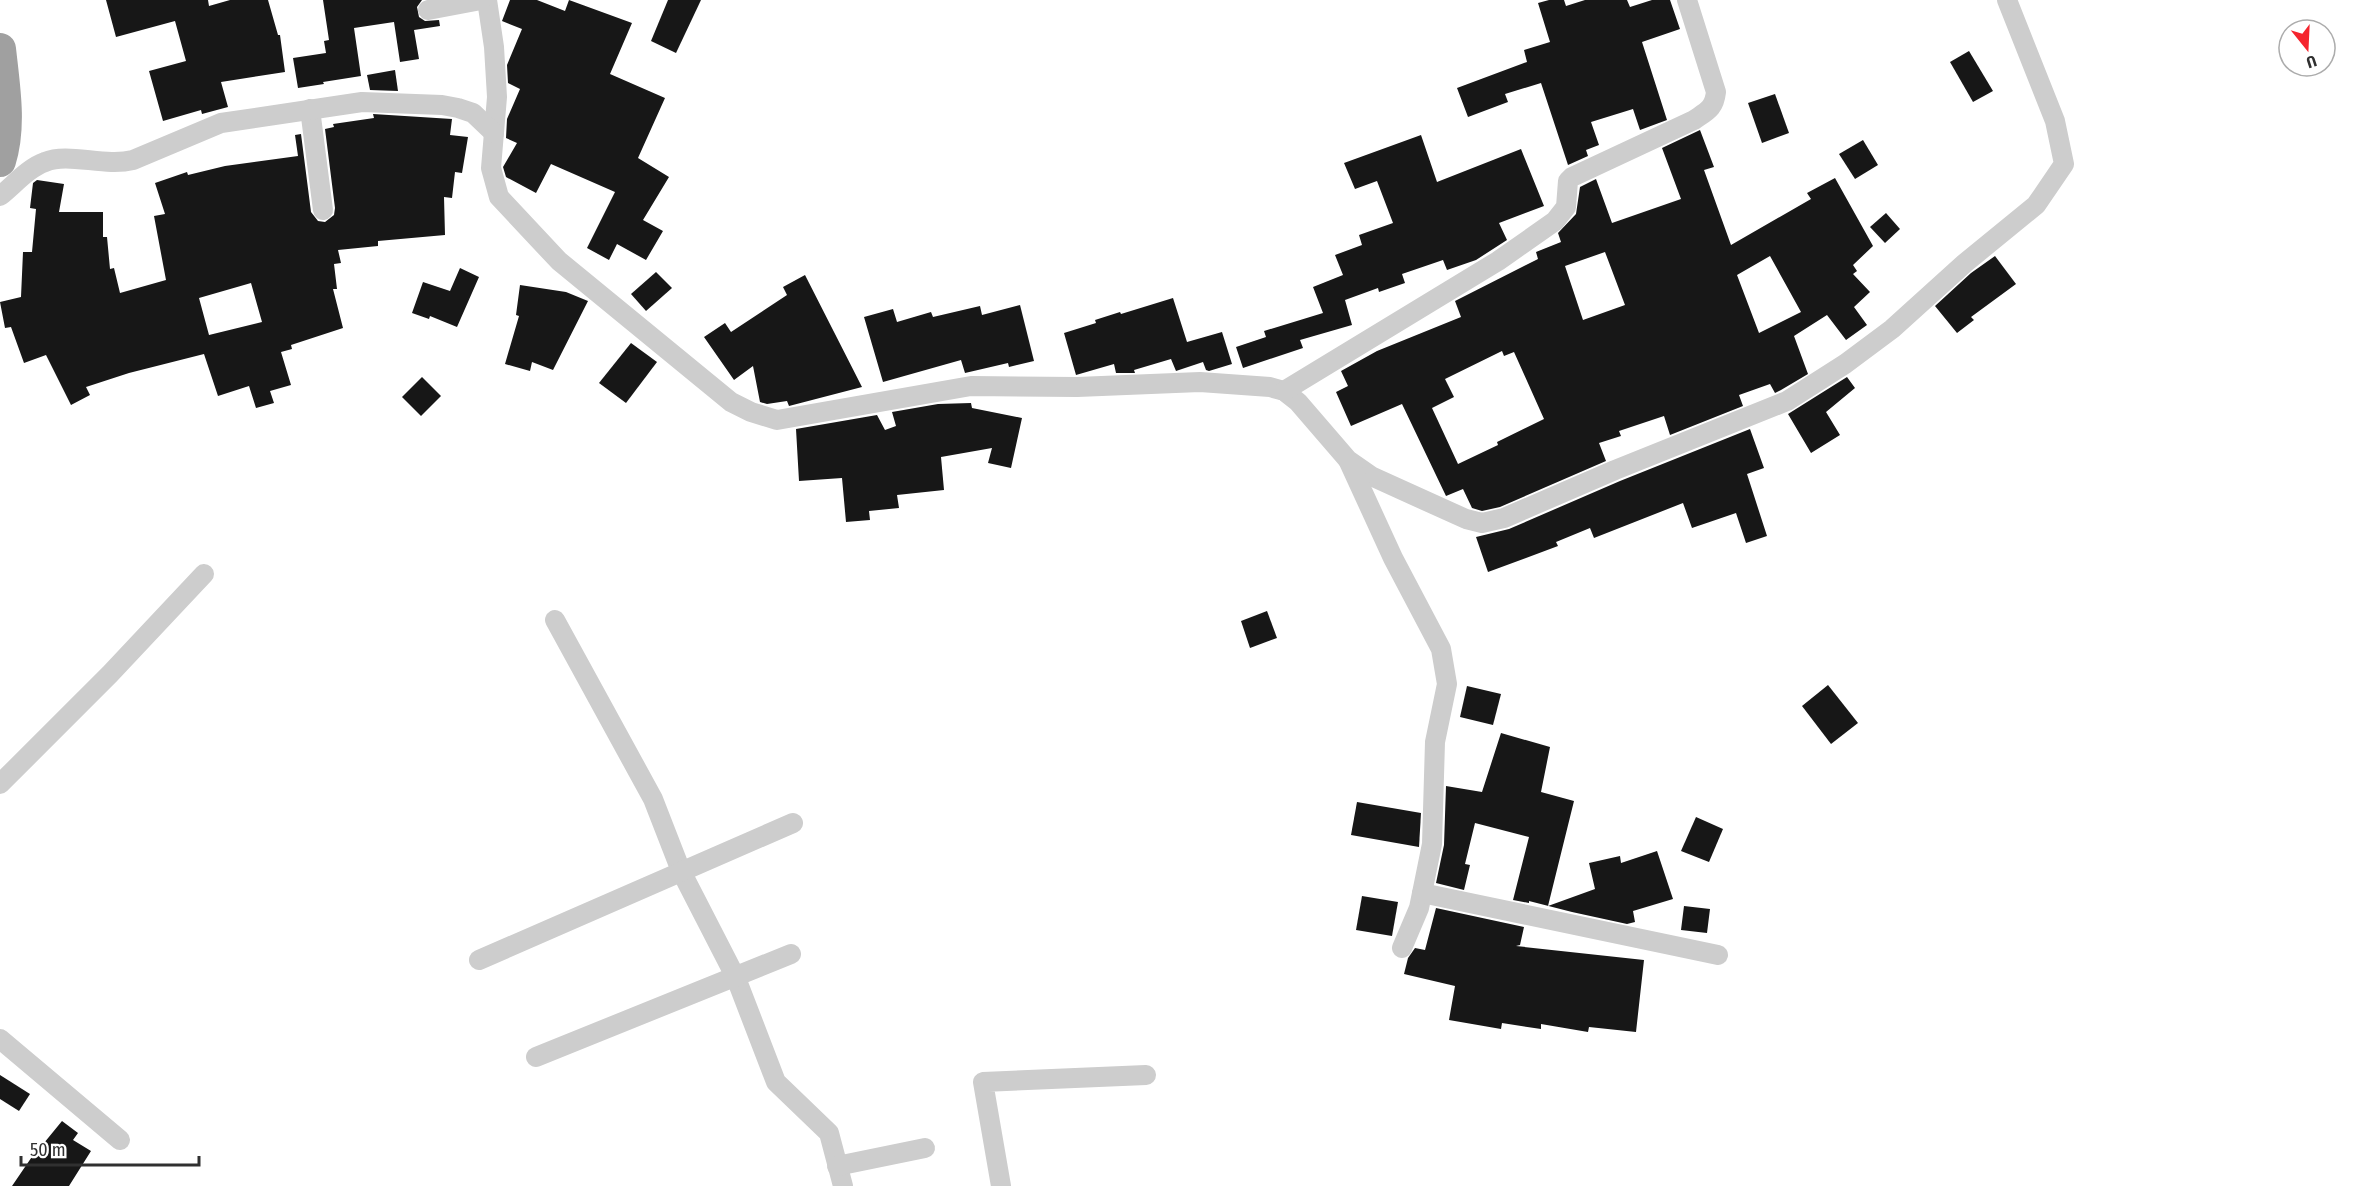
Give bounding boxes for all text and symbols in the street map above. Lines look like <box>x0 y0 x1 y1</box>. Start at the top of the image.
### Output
north arrow <box>2277 18 2337 78</box>
text: U <box>2304 51 2319 72</box>
scale bar <box>21 1129 200 1167</box>
text: 50 m <box>30 1139 66 1161</box>

